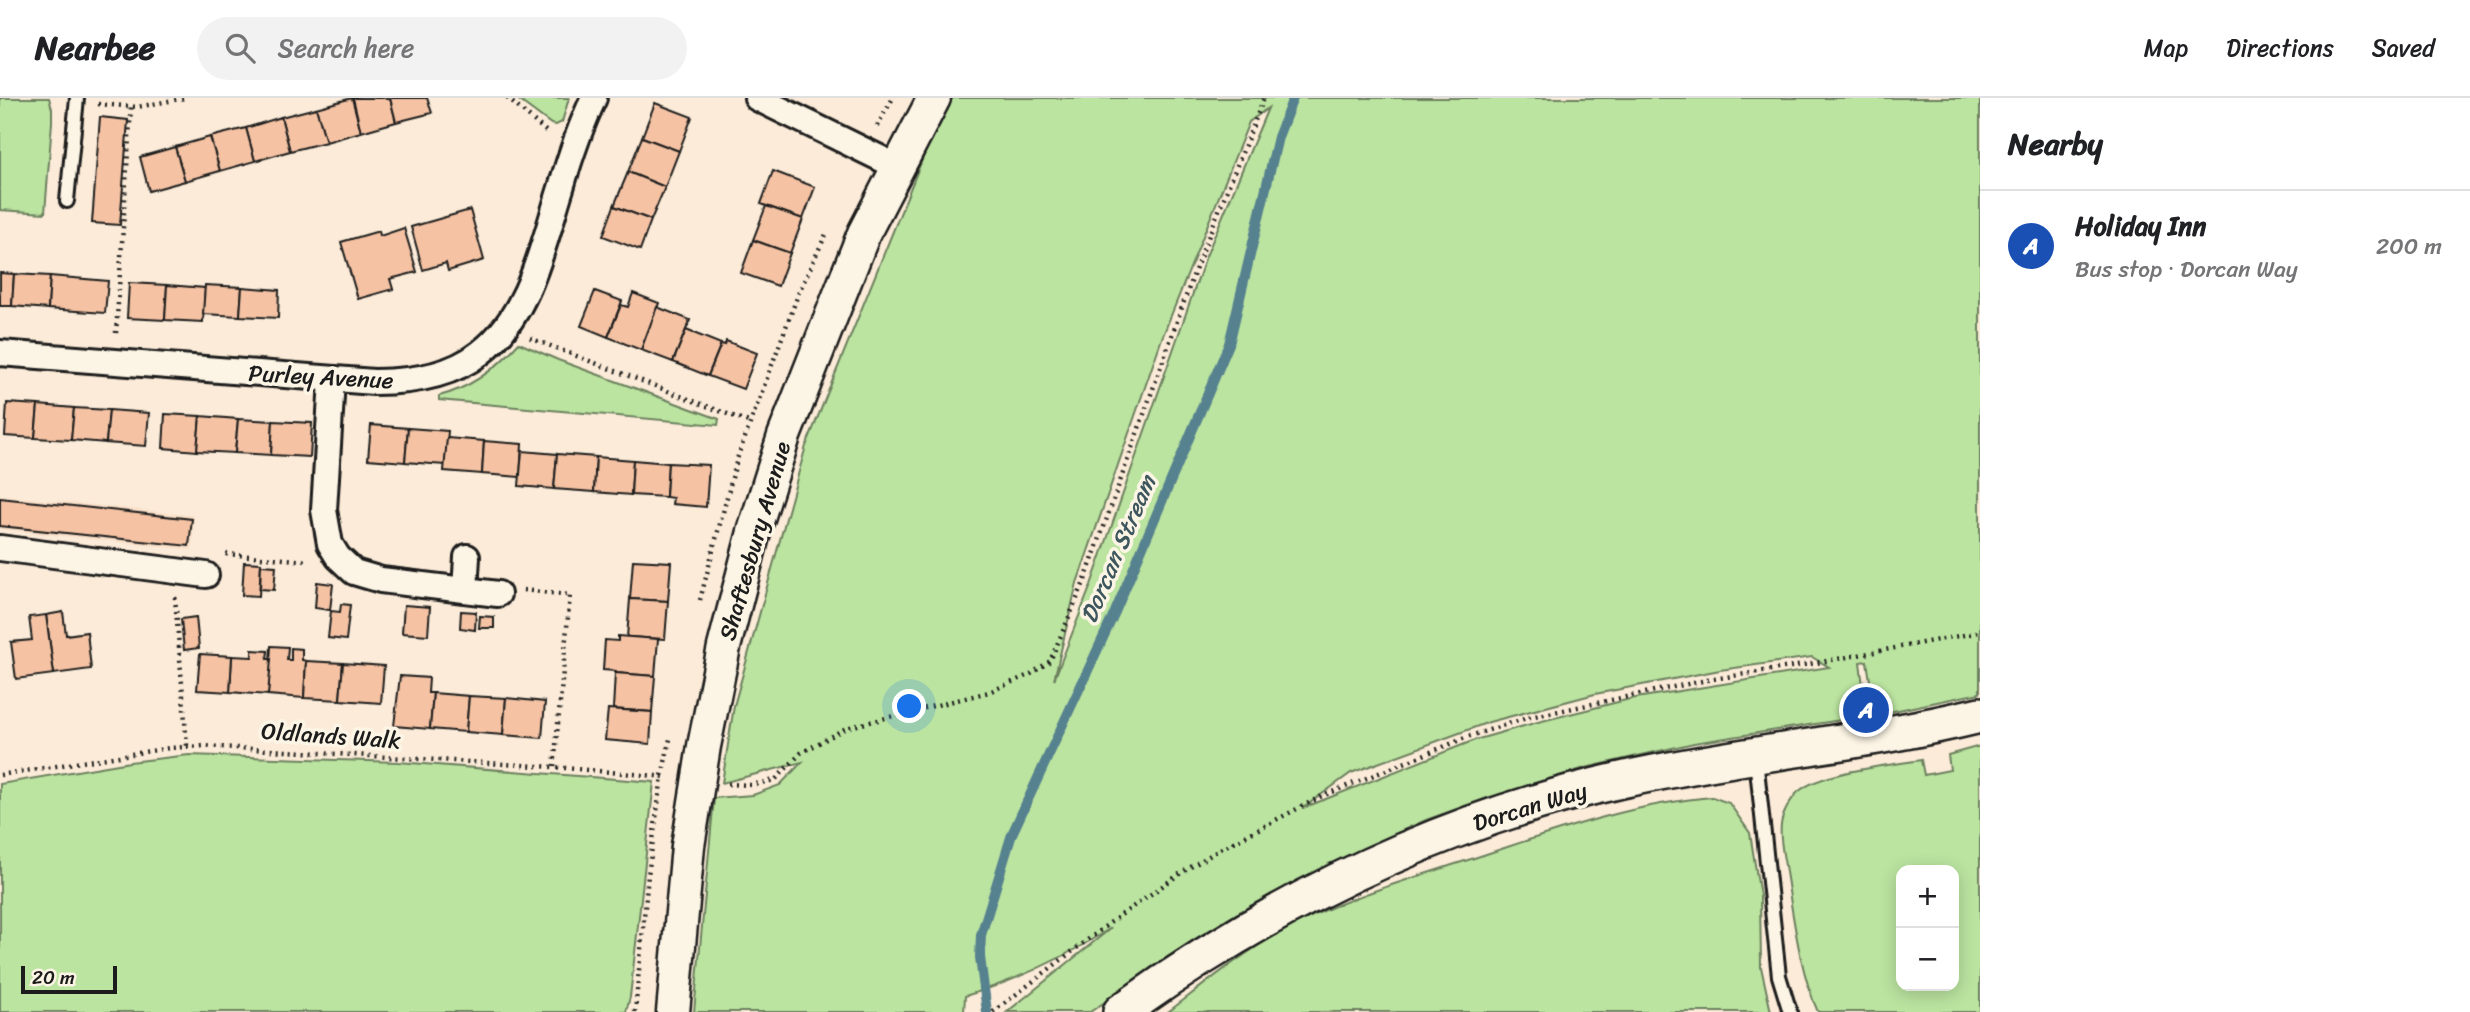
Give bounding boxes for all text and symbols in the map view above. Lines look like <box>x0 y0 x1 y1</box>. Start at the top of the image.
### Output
search box <box>197 17 687 80</box>
text: Nearbee <box>35 19 155 77</box>
text: Search here <box>277 25 414 71</box>
text: Map <box>2144 27 2188 69</box>
text: Directions <box>2226 27 2334 69</box>
text: Saved <box>2372 27 2435 69</box>
icon: search <box>221 29 259 67</box>
text: Nearby <box>2008 117 2103 171</box>
text: Holiday Inn <box>2075 203 2206 249</box>
text: A <box>2023 226 2039 267</box>
text: 200 m <box>2376 226 2442 267</box>
text: Bus stop · Dorcan Way <box>2075 249 2298 290</box>
street label: Purley Avenue <box>247 353 395 401</box>
street label: Shaftesbury Avenue <box>707 437 803 645</box>
water label: Dorcan Stream <box>1068 466 1169 630</box>
pin: A <box>1843 684 1889 736</box>
your location <box>892 689 926 723</box>
street label: Oldlands Walk <box>260 711 402 761</box>
street label: Dorcan Way <box>1468 770 1592 844</box>
map controls <box>1896 865 1959 991</box>
button: + <box>1896 865 1959 928</box>
button: − <box>1896 928 1959 991</box>
text: 20 m <box>32 961 75 994</box>
scale bar <box>21 963 117 995</box>

